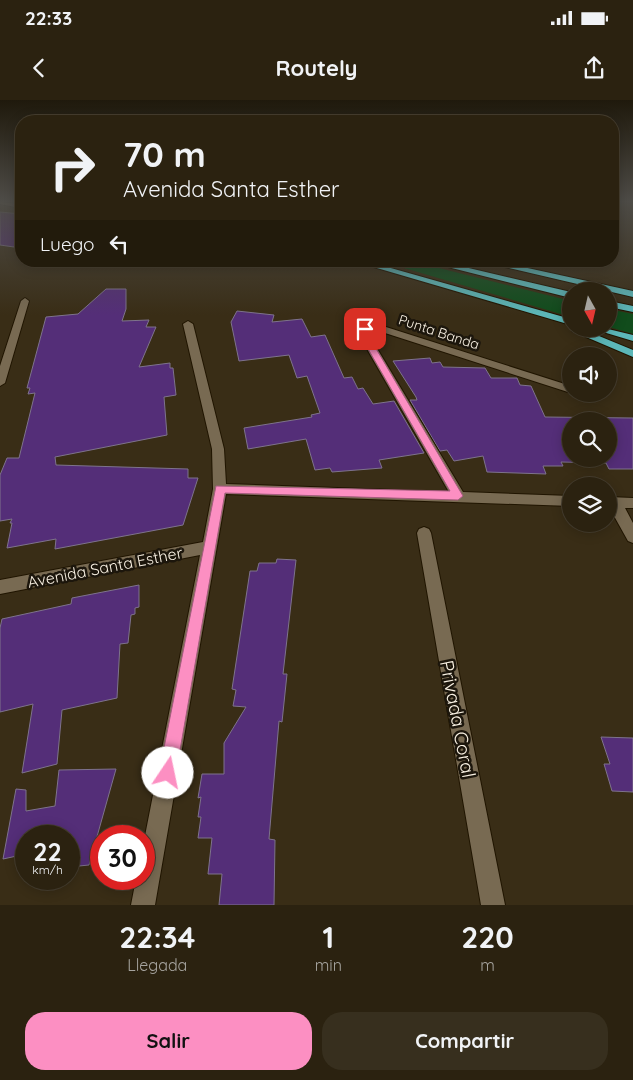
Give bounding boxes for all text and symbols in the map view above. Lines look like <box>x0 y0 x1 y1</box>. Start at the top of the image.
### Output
text: 22:33 <box>25 6 72 30</box>
icon: back <box>25 54 53 82</box>
text: Routely <box>275 54 358 82</box>
icon: share <box>580 54 608 82</box>
text: 70 m <box>123 132 206 176</box>
icon: right <box>40 135 105 200</box>
text: Avenida Santa Esther <box>123 175 340 203</box>
icon: left <box>105 230 133 258</box>
text: Luego <box>40 232 95 256</box>
north arrow <box>562 282 618 338</box>
map controls <box>562 282 617 532</box>
pin <box>344 308 386 350</box>
street label: Punta Banda <box>396 310 482 354</box>
icon: arrive <box>351 315 379 343</box>
button: sound <box>562 347 617 402</box>
button: search <box>562 412 617 467</box>
button: layers <box>562 477 617 532</box>
street label: Avenida Santa Esther <box>26 542 184 592</box>
street label: Privada Coral <box>435 658 481 780</box>
position arrow <box>141 746 193 798</box>
speed limit sign: 30 <box>90 825 155 890</box>
text: 22 <box>33 836 62 867</box>
text: km/h <box>32 862 63 877</box>
text: 22:34 <box>119 918 195 956</box>
text: 1 <box>322 918 334 956</box>
text: 220 <box>461 918 514 956</box>
text: Llegada <box>127 955 187 975</box>
text: min <box>315 955 342 975</box>
text: m <box>480 955 495 975</box>
button: Salir <box>25 1012 312 1070</box>
button: Compartir <box>322 1012 608 1070</box>

